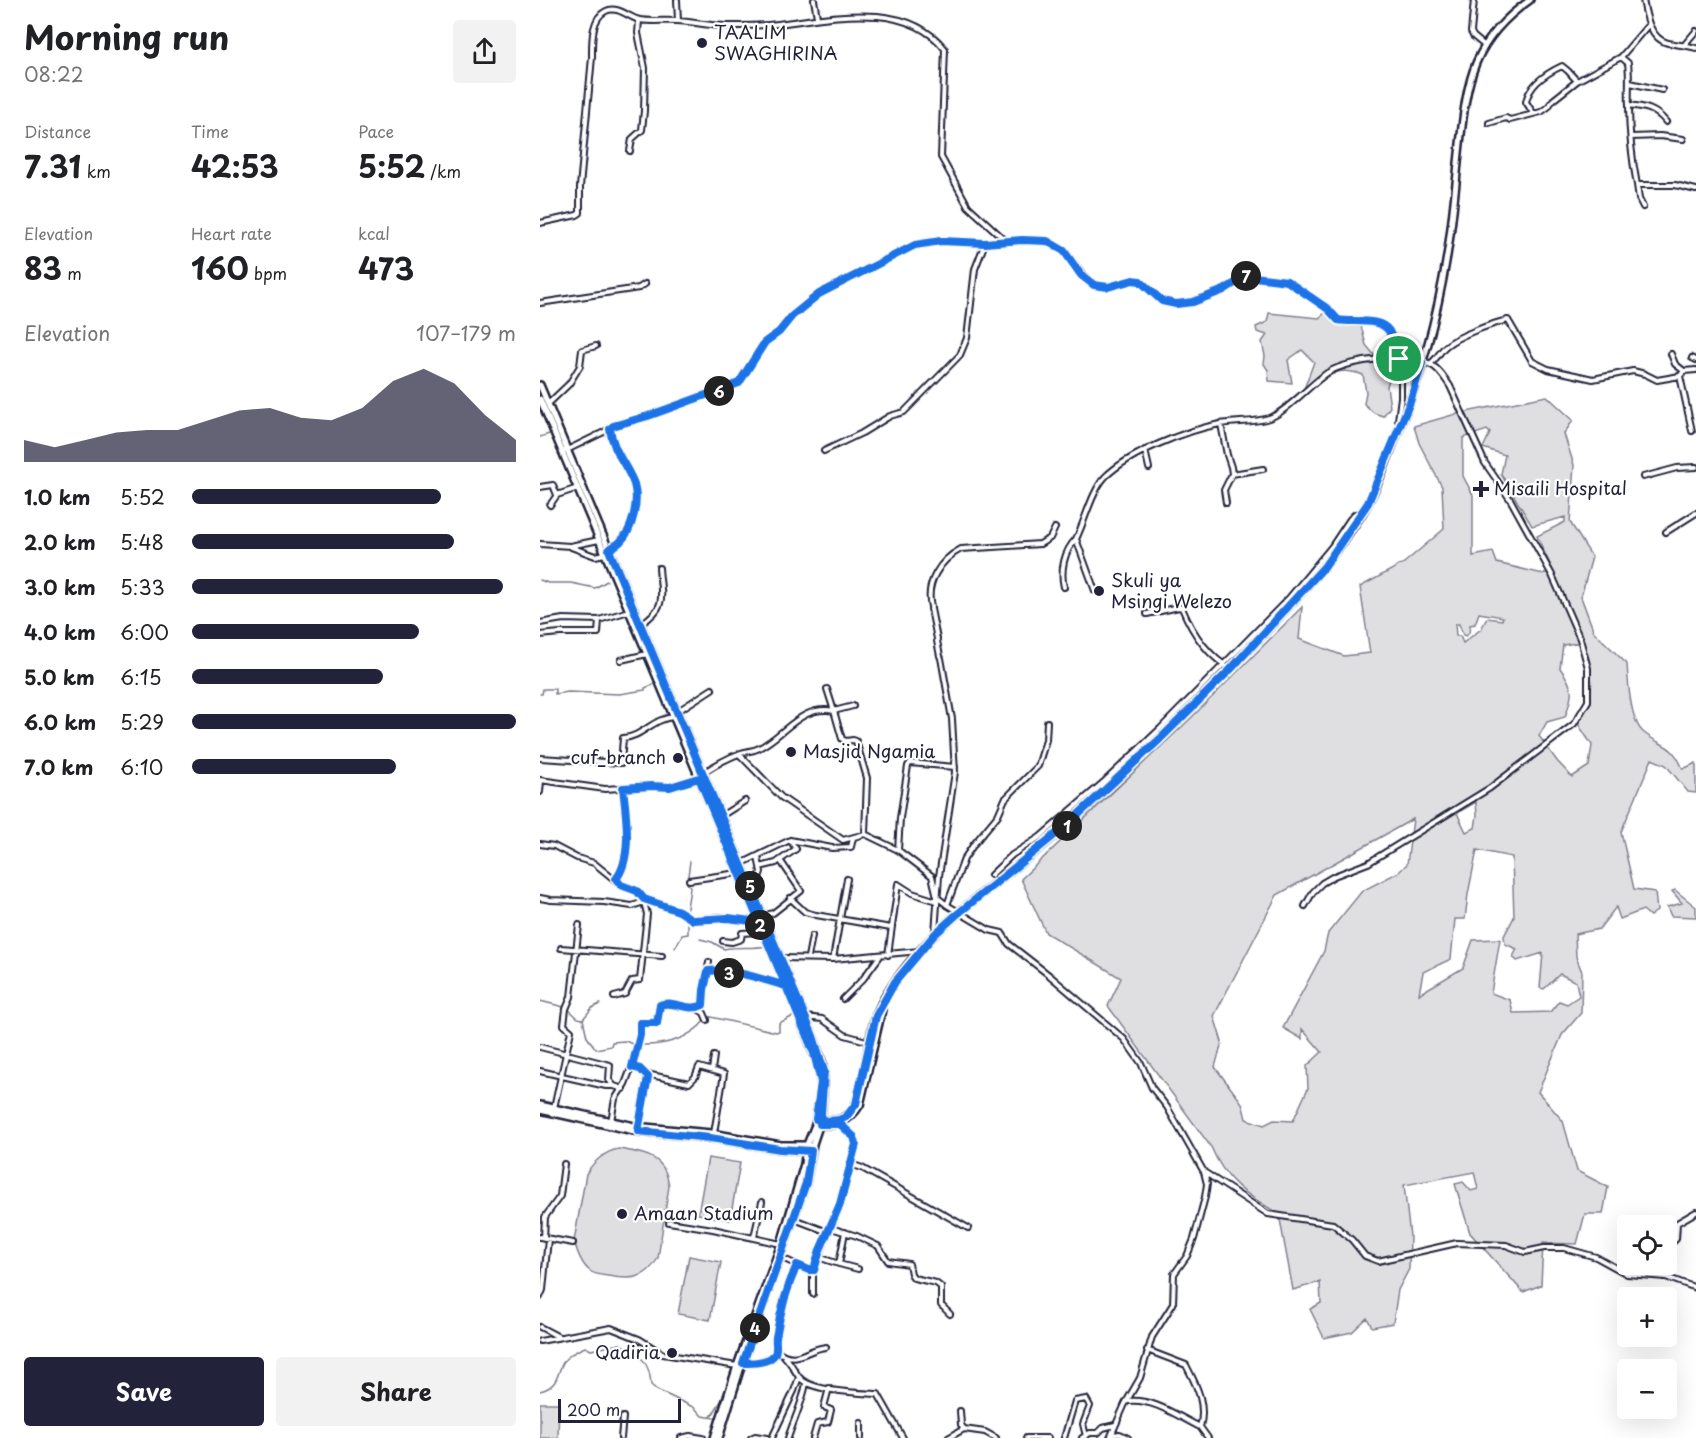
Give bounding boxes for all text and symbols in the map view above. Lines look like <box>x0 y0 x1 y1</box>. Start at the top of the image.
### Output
text: Morning run <box>24 11 229 61</box>
place label: TAALIM SWAGHIRINA <box>714 18 838 66</box>
button: share <box>453 20 516 83</box>
marker: TAALIM SWAGHIRINA <box>695 36 709 50</box>
text: 08:22 <box>24 59 84 89</box>
text: Distance <box>24 119 91 143</box>
text: Time <box>191 119 229 143</box>
text: Pace <box>358 119 394 143</box>
text: 7.31 <box>24 143 81 188</box>
text: 42:53 <box>191 143 279 188</box>
text: 5:52 <box>358 143 425 188</box>
text: km <box>81 159 111 183</box>
text: /km <box>425 159 461 183</box>
text: Elevation <box>24 221 93 245</box>
text: Heart rate <box>191 221 272 245</box>
text: kcal <box>358 221 390 245</box>
text: 83 <box>24 245 62 290</box>
text: 160 <box>191 245 249 290</box>
text: 473 <box>358 245 414 290</box>
text: m <box>62 261 82 285</box>
text: bpm <box>249 261 287 285</box>
pin: 7 <box>1231 261 1261 291</box>
text: 7 <box>1241 264 1251 288</box>
text: Elevation <box>24 318 110 348</box>
text: 107–179 m <box>416 318 516 348</box>
pin <box>1373 333 1424 384</box>
icon: arrive <box>1382 342 1415 375</box>
pin: 6 <box>704 376 734 406</box>
text: 6 <box>713 379 725 403</box>
place label: Misaili Hospital <box>1494 474 1627 501</box>
marker: Misaili Hospital <box>1472 480 1490 498</box>
text: 1.0 km <box>24 482 91 512</box>
text: 5:52 <box>120 482 165 512</box>
text: 2.0 km <box>24 527 96 557</box>
text: 5:48 <box>120 527 164 557</box>
place label: Skuli ya Msingi Welezo <box>1111 566 1232 614</box>
text: 3.0 km <box>24 572 96 602</box>
text: 5:33 <box>120 572 165 602</box>
marker: Skuli ya Msingi Welezo <box>1092 584 1106 598</box>
text: 4.0 km <box>24 617 96 647</box>
text: 6:00 <box>120 617 169 647</box>
text: 5.0 km <box>24 662 95 692</box>
text: 6:15 <box>120 662 162 692</box>
text: 6.0 km <box>24 707 96 737</box>
text: 5:29 <box>120 707 164 737</box>
place label: Masjid Ngamia <box>803 737 935 764</box>
place label: cuf_branch <box>571 743 666 770</box>
marker: Masjid Ngamia <box>784 745 798 759</box>
marker: cuf_branch <box>671 751 685 765</box>
text: 7.0 km <box>24 752 93 782</box>
text: 6:10 <box>120 752 163 782</box>
pin: 1 <box>1052 811 1082 841</box>
text: 1 <box>1063 814 1071 838</box>
pin: 5 <box>735 871 765 901</box>
text: 5 <box>745 874 755 898</box>
pin: 2 <box>745 910 775 940</box>
text: 2 <box>754 913 766 937</box>
pin: 3 <box>714 958 744 988</box>
text: 3 <box>724 961 734 985</box>
place label: Amaan Stadium <box>634 1199 774 1226</box>
marker: Amaan Stadium <box>615 1207 629 1221</box>
map controls <box>1617 1215 1677 1419</box>
button: locate <box>1617 1215 1677 1275</box>
button: + <box>1617 1287 1677 1347</box>
pin: 4 <box>740 1313 770 1343</box>
text: 4 <box>750 1316 760 1340</box>
place label: Qadiria <box>595 1338 661 1365</box>
marker: Qadiria <box>665 1346 679 1360</box>
button: Save <box>24 1357 264 1426</box>
button: Share <box>276 1357 516 1426</box>
button: − <box>1617 1359 1677 1419</box>
scale bar <box>558 1396 681 1424</box>
text: 200 m <box>567 1397 620 1421</box>

